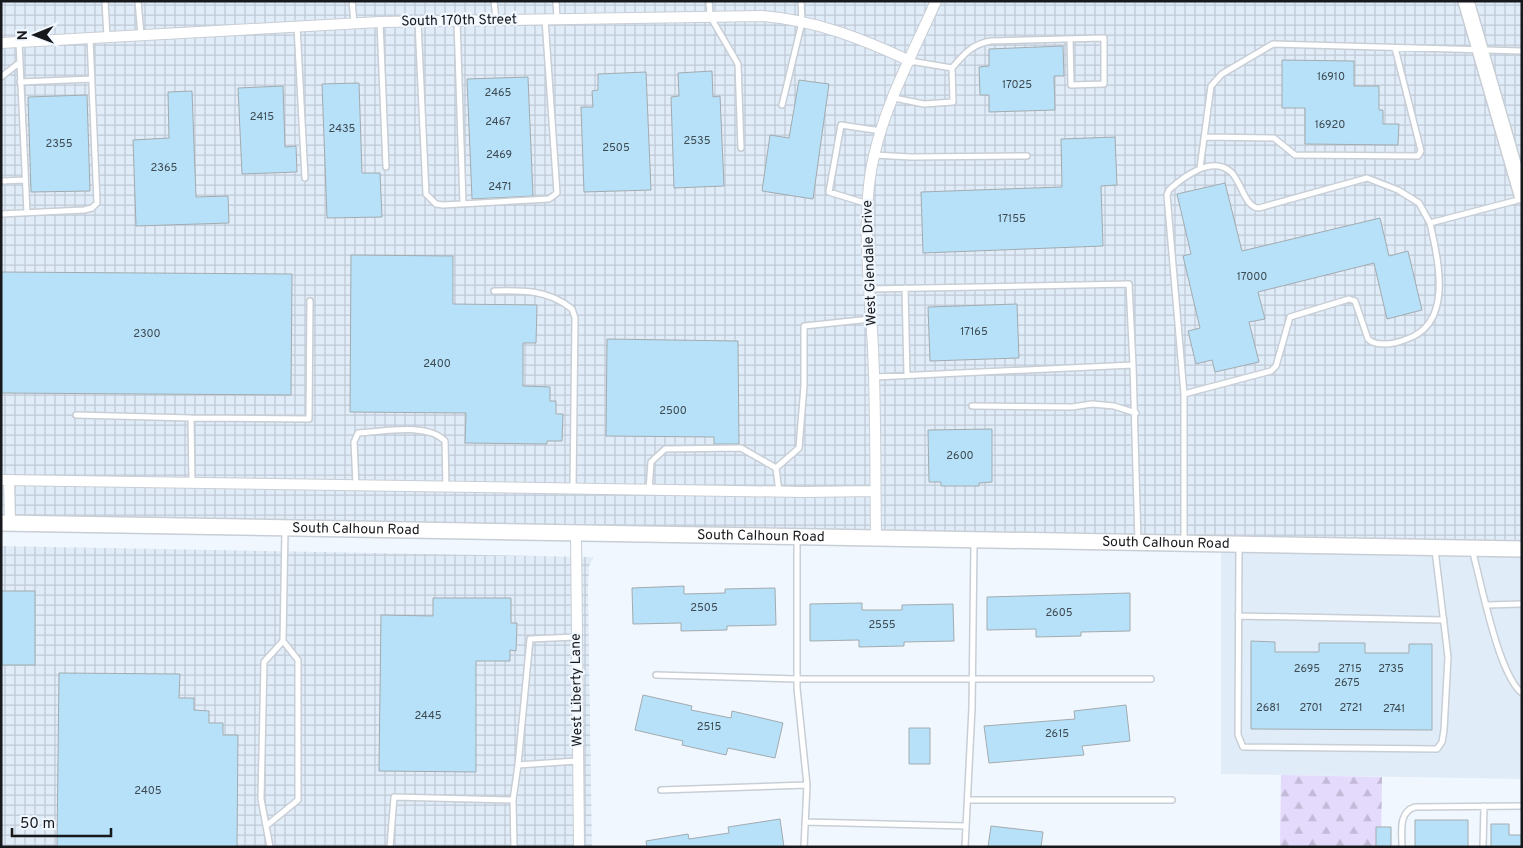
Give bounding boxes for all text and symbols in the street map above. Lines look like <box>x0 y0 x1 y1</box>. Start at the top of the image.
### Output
north arrow <box>10 10 60 60</box>
street label: South 170th Street <box>401 11 517 31</box>
text: N <box>15 30 32 40</box>
house number: 16910 <box>1317 70 1345 84</box>
house number: 17025 <box>1002 78 1032 92</box>
house number: 2465 <box>485 86 512 100</box>
house number: 2415 <box>250 110 274 124</box>
house number: 2467 <box>485 115 511 129</box>
house number: 16920 <box>1315 118 1345 132</box>
house number: 2435 <box>329 122 356 136</box>
house number: 2535 <box>683 134 711 148</box>
house number: 2355 <box>45 137 73 151</box>
house number: 2505 <box>602 141 630 155</box>
house number: 2469 <box>486 148 512 162</box>
house number: 2365 <box>151 161 178 175</box>
house number: 2471 <box>488 180 512 194</box>
street label: West Glendale Drive <box>859 200 881 326</box>
house number: 17155 <box>998 212 1026 226</box>
house number: 17000 <box>1237 270 1267 284</box>
house number: 17165 <box>960 325 988 339</box>
house number: 2300 <box>133 327 161 341</box>
house number: 2400 <box>423 357 451 371</box>
house number: 2500 <box>659 404 687 418</box>
house number: 2600 <box>946 449 974 463</box>
street label: South Calhoun Road <box>292 519 420 539</box>
street label: South Calhoun Road <box>697 526 825 546</box>
street label: South Calhoun Road <box>1102 533 1230 553</box>
house number: 2505 <box>690 601 718 615</box>
house number: 2605 <box>1045 606 1073 620</box>
house number: 2555 <box>868 618 896 632</box>
street label: West Liberty Lane <box>568 633 586 747</box>
house number: 2695 <box>1294 662 1320 676</box>
house number: 2715 <box>1338 662 1362 676</box>
house number: 2735 <box>1378 662 1404 676</box>
house number: 2675 <box>1334 676 1360 690</box>
house number: 2681 <box>1256 701 1280 715</box>
house number: 2701 <box>1299 701 1323 715</box>
house number: 2721 <box>1339 701 1363 715</box>
house number: 2741 <box>1383 702 1405 716</box>
house number: 2445 <box>414 709 442 723</box>
house number: 2515 <box>697 720 721 734</box>
house number: 2615 <box>1045 727 1069 741</box>
house number: 2405 <box>134 784 162 798</box>
scale bar <box>12 806 111 838</box>
text: 50 m <box>20 815 55 834</box>

